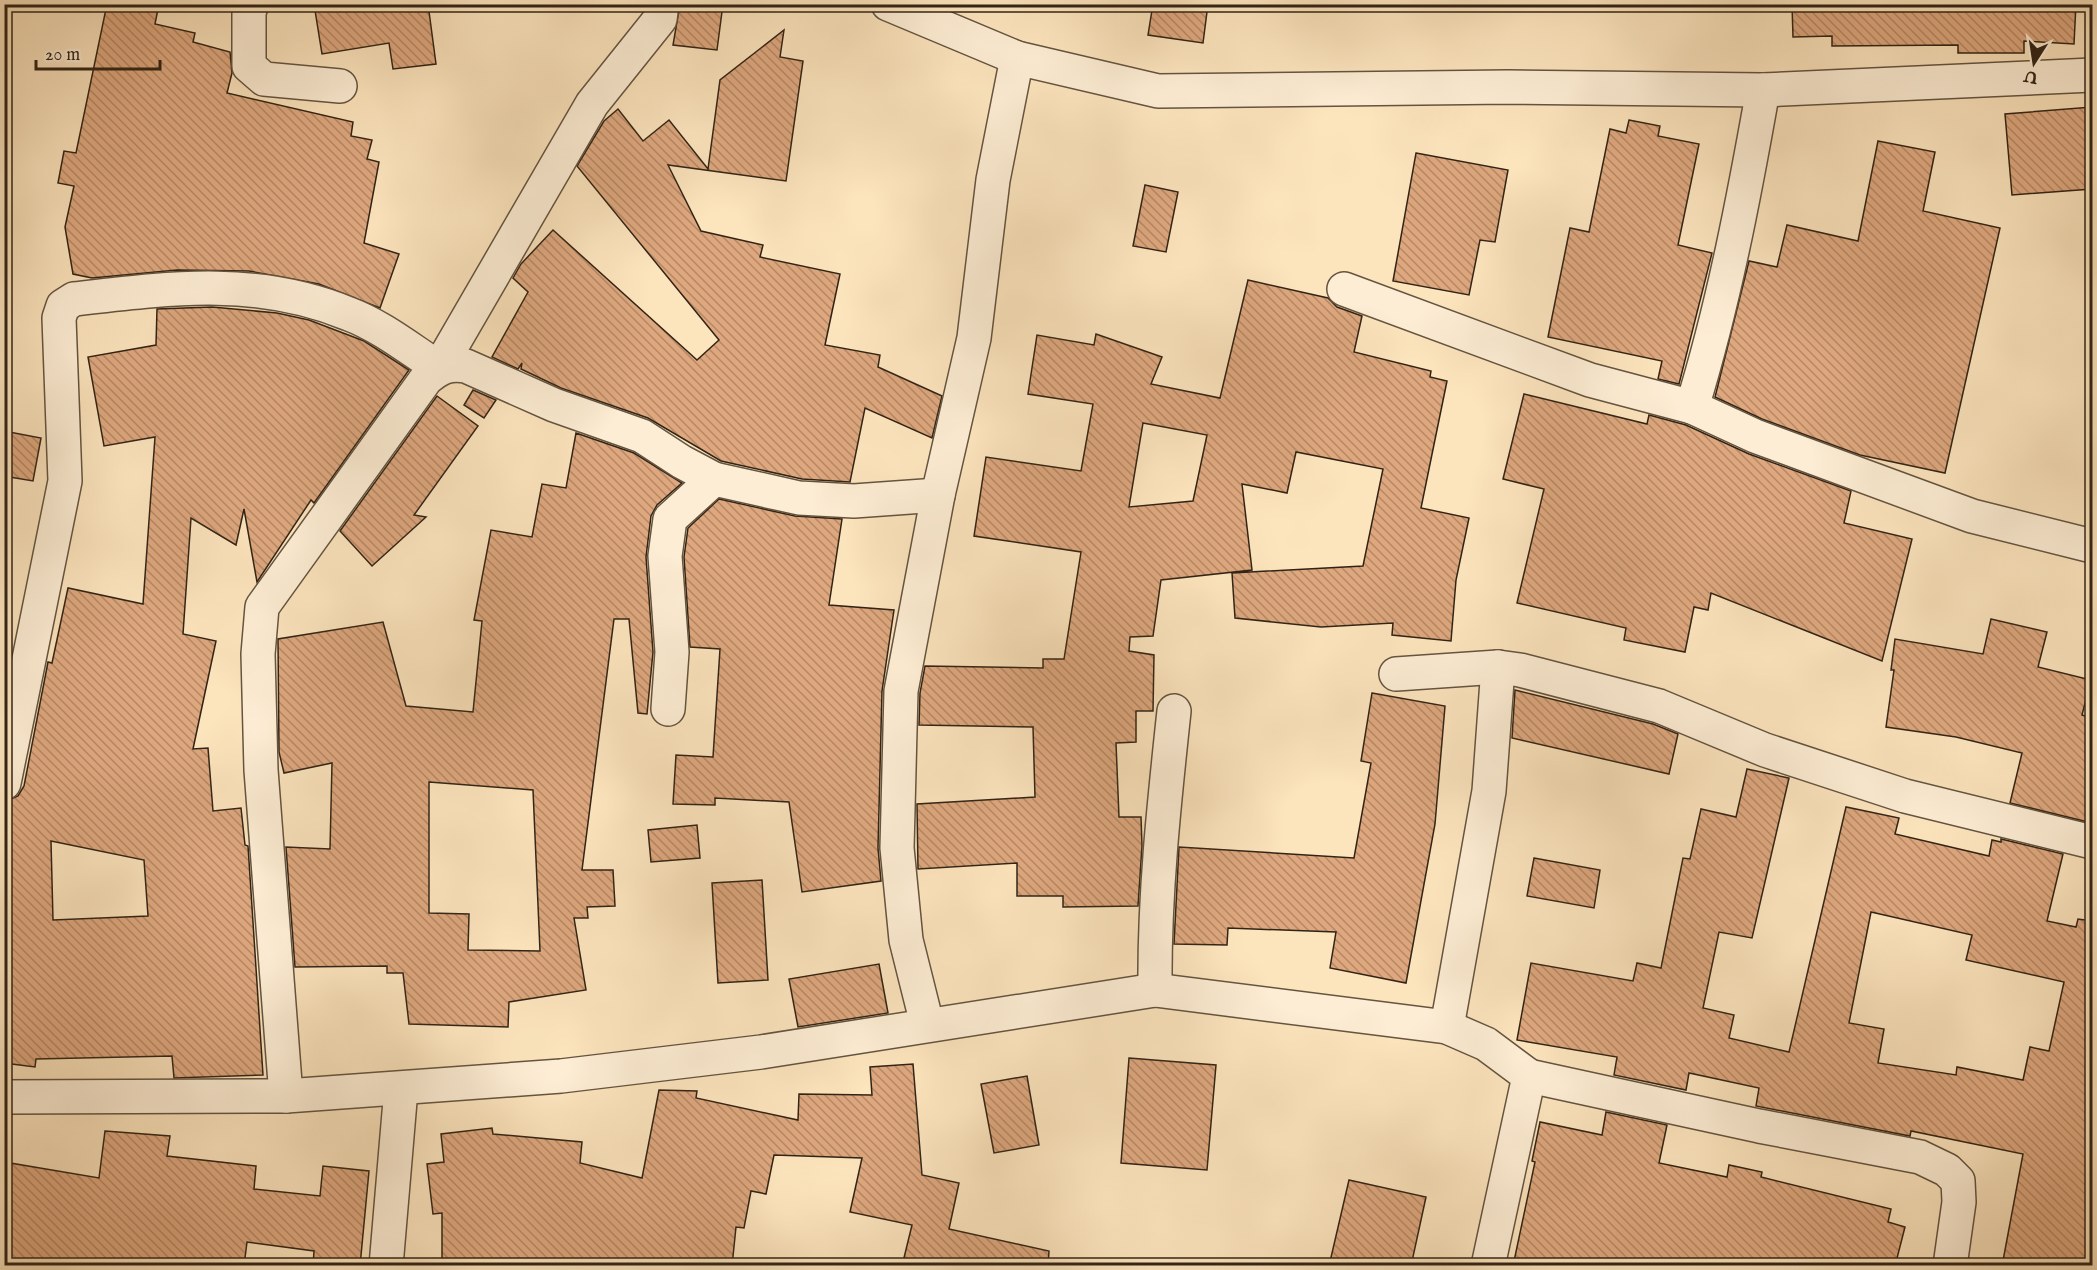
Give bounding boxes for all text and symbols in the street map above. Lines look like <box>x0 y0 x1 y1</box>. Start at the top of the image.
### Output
scale bar <box>36 33 160 71</box>
north arrow <box>2004 33 2064 93</box>
text: 20 m <box>45 44 80 67</box>
text: U <box>2022 64 2041 87</box>

